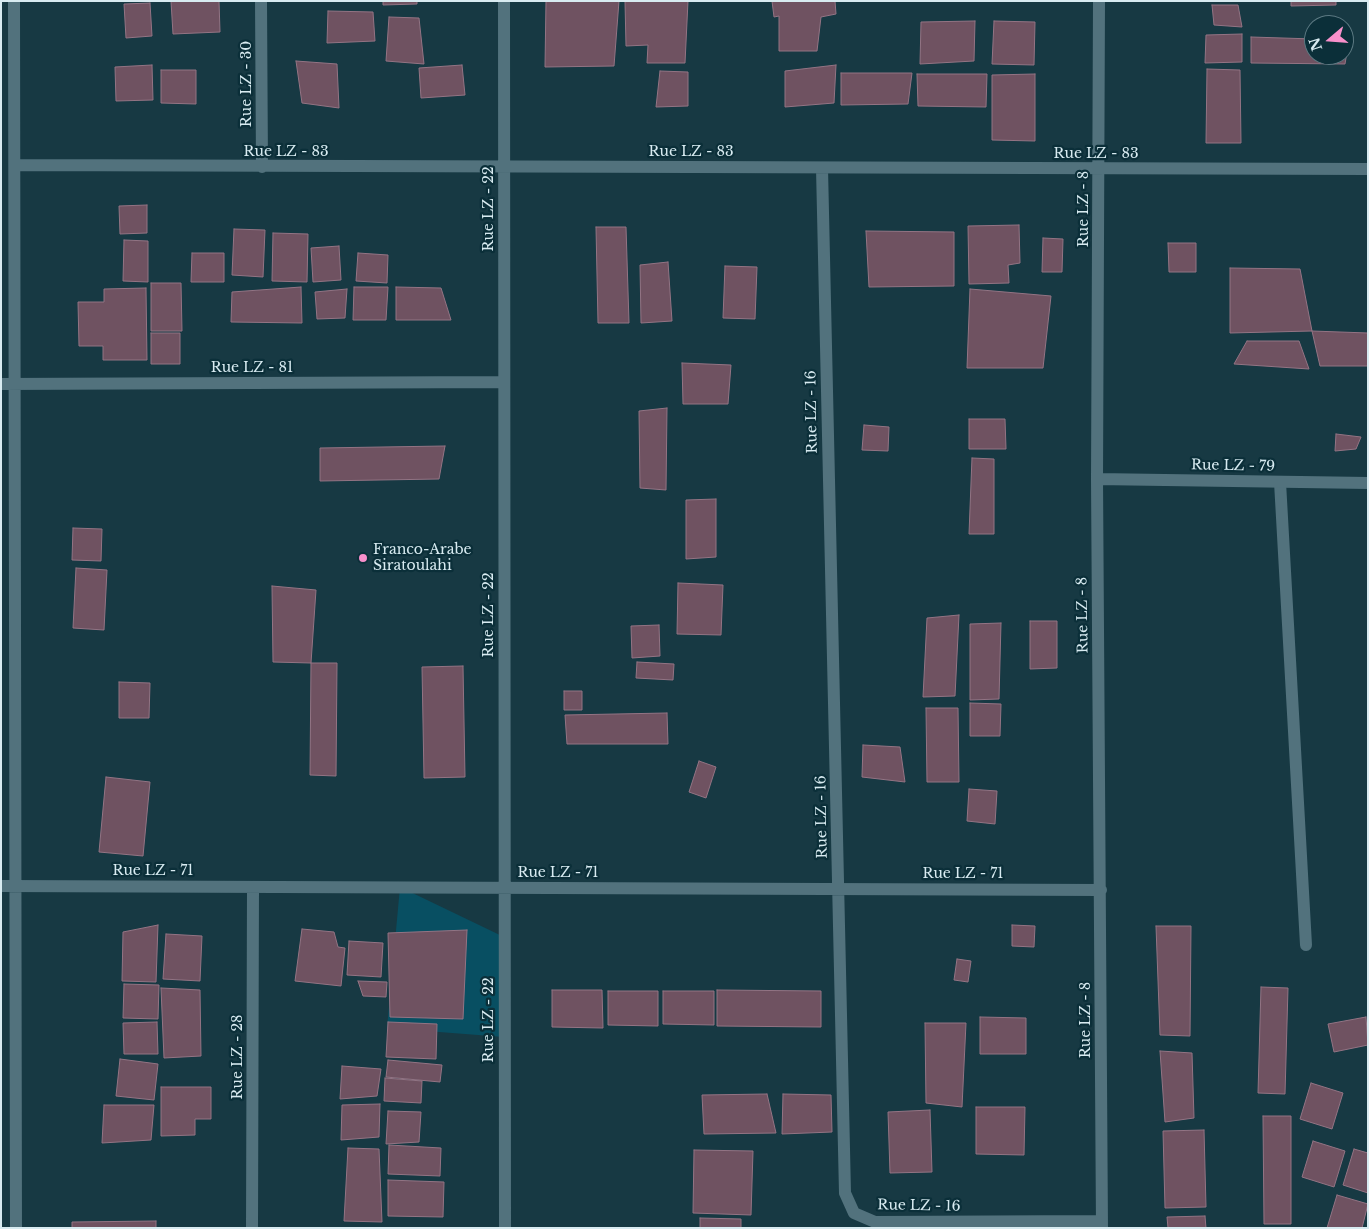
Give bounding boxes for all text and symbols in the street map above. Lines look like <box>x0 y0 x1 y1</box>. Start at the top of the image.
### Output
north arrow <box>1304 15 1354 65</box>
text: N <box>1305 35 1326 53</box>
street label: Rue LZ - 30 <box>239 41 255 127</box>
street label: Rue LZ - 83 <box>243 144 329 160</box>
street label: Rue LZ - 83 <box>648 144 734 160</box>
street label: Rue LZ - 83 <box>1053 146 1139 162</box>
street label: Rue LZ - 22 <box>481 166 497 252</box>
street label: Rue LZ - 8 <box>1076 171 1092 247</box>
street label: Rue LZ - 81 <box>211 360 293 376</box>
street label: Rue LZ - 16 <box>803 370 821 454</box>
street label: Rue LZ - 79 <box>1191 457 1275 475</box>
place label: Franco-Arabe Siratoulahi <box>373 542 472 574</box>
marker: Franco-Arabe Siratoulahi <box>357 552 369 564</box>
street label: Rue LZ - 22 <box>481 572 497 658</box>
street label: Rue LZ - 8 <box>1074 577 1092 653</box>
street label: Rue LZ - 16 <box>813 775 831 859</box>
street label: Rue LZ - 71 <box>112 863 194 879</box>
street label: Rue LZ - 71 <box>517 865 599 881</box>
street label: Rue LZ - 71 <box>922 866 1004 882</box>
street label: Rue LZ - 22 <box>481 977 497 1063</box>
street label: Rue LZ - 8 <box>1078 982 1094 1058</box>
street label: Rue LZ - 28 <box>230 1014 246 1100</box>
street label: Rue LZ - 16 <box>877 1197 961 1215</box>

